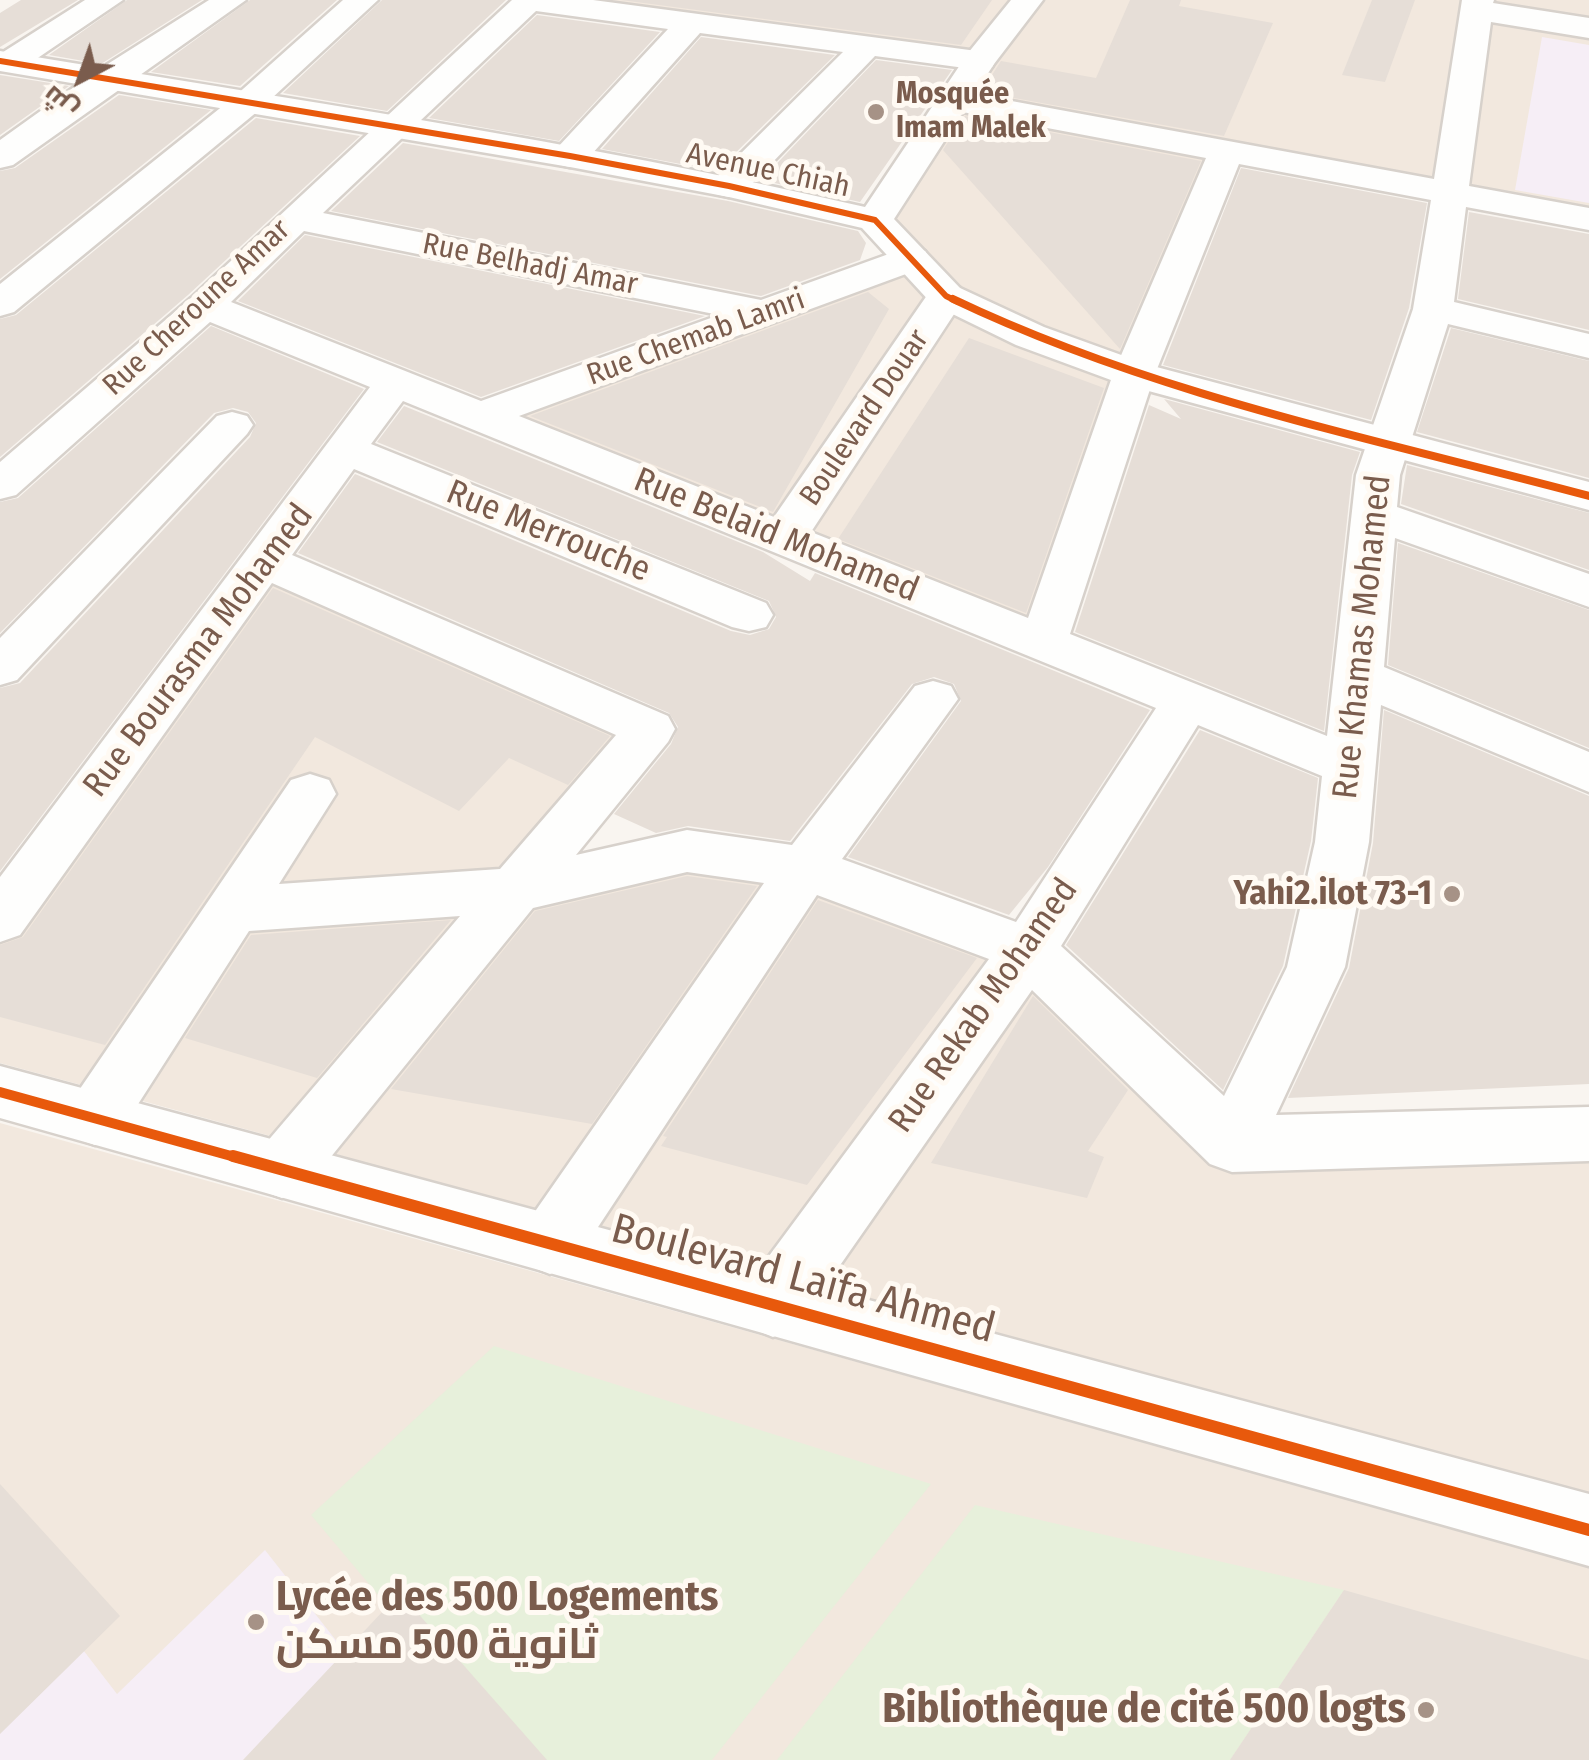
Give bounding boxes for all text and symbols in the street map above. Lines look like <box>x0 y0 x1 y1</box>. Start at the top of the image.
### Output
north arrow <box>30 30 130 130</box>
place label: Mosquée Imam Malek <box>896 77 1046 148</box>
text: ش <box>36 79 84 127</box>
marker: Mosquée Imam Malek <box>865 101 887 123</box>
street label: Avenue Chiah <box>683 136 853 206</box>
street label: Rue Cheroune Amar <box>96 212 298 404</box>
street label: Rue Belhadj Amar <box>419 227 641 303</box>
street label: Rue Chemab Lamri <box>582 282 810 394</box>
street label: Boulevard Douar <box>793 323 937 513</box>
street label: Rue Belaid Mohamed <box>628 460 924 612</box>
street label: Rue Merrouche <box>440 472 656 592</box>
street label: Rue Khamas Mohamed <box>1325 473 1401 801</box>
street label: Rue Bourasma Mohamed <box>75 496 323 806</box>
street label: Rue Rekab Mohamed <box>881 871 1087 1141</box>
place label: Yahi2.ilot 73-1 <box>1233 873 1432 915</box>
marker: Yahi2.ilot 73-1 <box>1441 883 1463 905</box>
street label: Boulevard Laïfa Ahmed <box>606 1205 1000 1355</box>
place label: Lycée des 500 Logements ثانوية 500 مسكن <box>276 1573 718 1672</box>
marker: Lycée des 500 Logements ثانوية 500 مسكن <box>245 1611 267 1633</box>
place label: Bibliothèque de cité 500 logts <box>882 1685 1406 1735</box>
marker: Bibliothèque de cité 500 logts <box>1415 1699 1437 1721</box>

